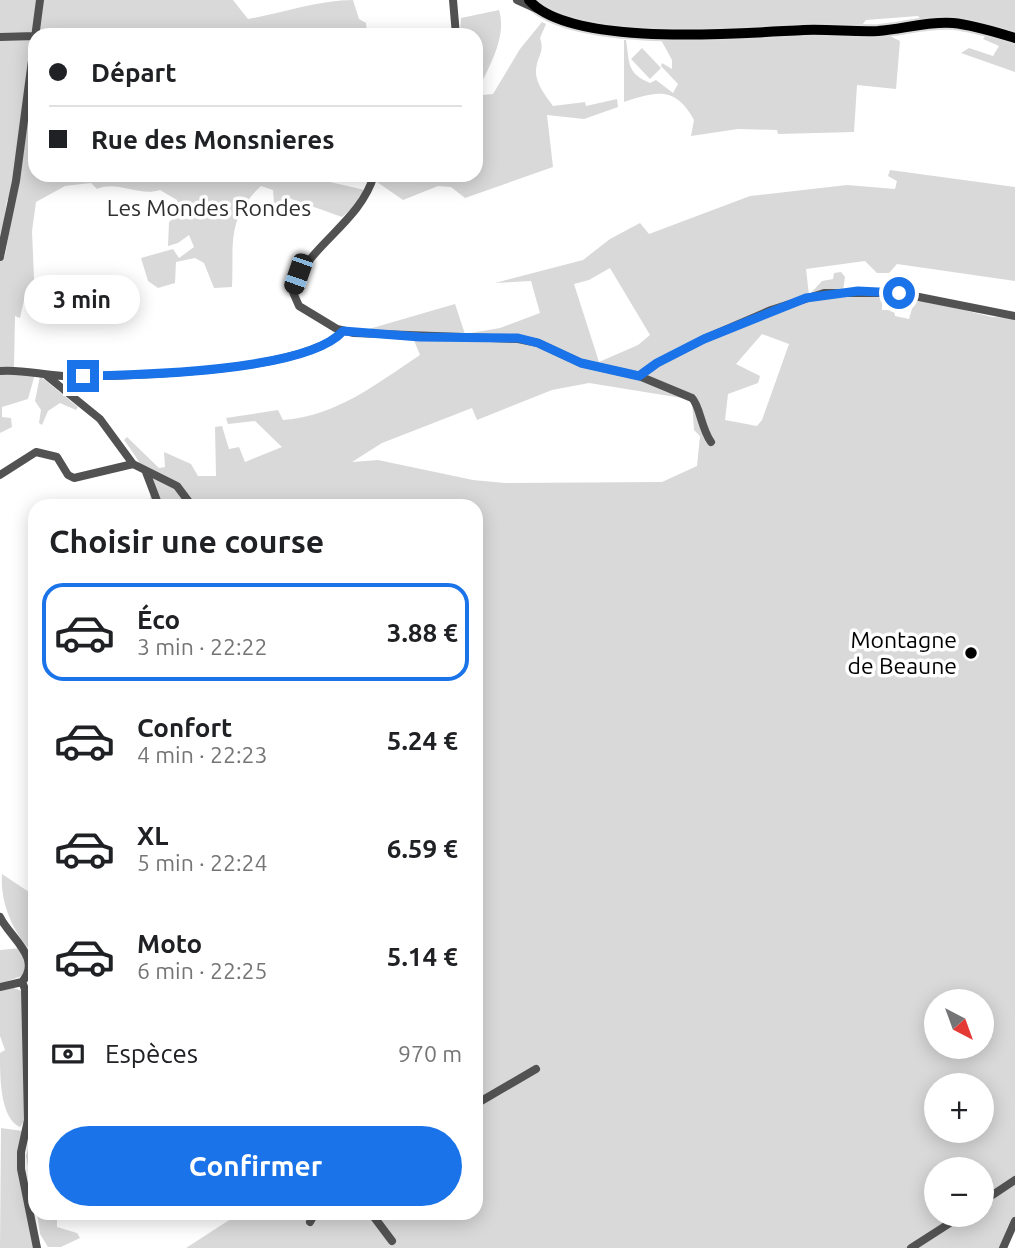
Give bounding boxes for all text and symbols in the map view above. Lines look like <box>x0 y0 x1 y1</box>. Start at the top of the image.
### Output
text: Départ <box>91 58 177 87</box>
text: Rue des Monsnieres <box>91 125 335 154</box>
park label: Les Mondes Rondes <box>107 195 311 220</box>
car <box>282 251 315 297</box>
callout: 3 min <box>25 274 141 324</box>
route start <box>883 277 915 309</box>
text: 3 min <box>53 287 111 312</box>
route end <box>67 360 99 392</box>
text: Choisir une course <box>49 523 324 559</box>
icon: car <box>53 601 116 664</box>
text: Éco <box>137 605 180 634</box>
text: 3.88 € <box>387 618 458 647</box>
place label: Montagne de Beaune <box>847 627 957 678</box>
text: 3 min · 22:22 <box>137 634 268 659</box>
marker: Montagne de Beaune <box>963 645 979 661</box>
icon: car <box>53 709 116 772</box>
text: Confort <box>137 713 232 742</box>
text: 5.24 € <box>387 726 458 755</box>
text: 4 min · 22:23 <box>137 742 268 767</box>
icon: car <box>53 817 116 880</box>
text: XL <box>137 821 168 850</box>
text: 6.59 € <box>387 834 458 863</box>
text: 5 min · 22:24 <box>137 850 268 875</box>
icon: car <box>53 925 116 988</box>
text: Moto <box>137 929 202 958</box>
text: 5.14 € <box>387 942 458 971</box>
text: 6 min · 22:25 <box>137 958 268 983</box>
north arrow <box>924 989 994 1059</box>
map controls <box>924 989 994 1227</box>
icon: cash <box>49 1035 87 1073</box>
text: Espèces <box>105 1039 198 1068</box>
text: 970 m <box>398 1041 462 1066</box>
button: + <box>924 1073 994 1143</box>
button: Confirmer <box>49 1126 462 1206</box>
button: − <box>924 1157 994 1227</box>

